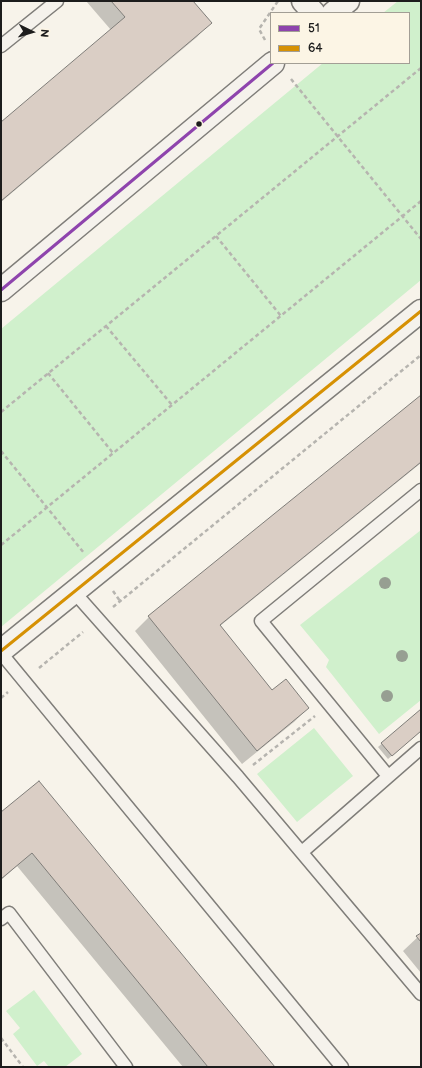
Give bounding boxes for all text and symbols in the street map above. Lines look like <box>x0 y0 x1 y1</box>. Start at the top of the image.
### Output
north arrow <box>12 12 52 52</box>
legend <box>270 12 410 64</box>
text: 51 <box>308 21 320 36</box>
text: N <box>38 28 51 38</box>
text: 64 <box>308 41 323 56</box>
unlabelled marker <box>194 119 204 129</box>

